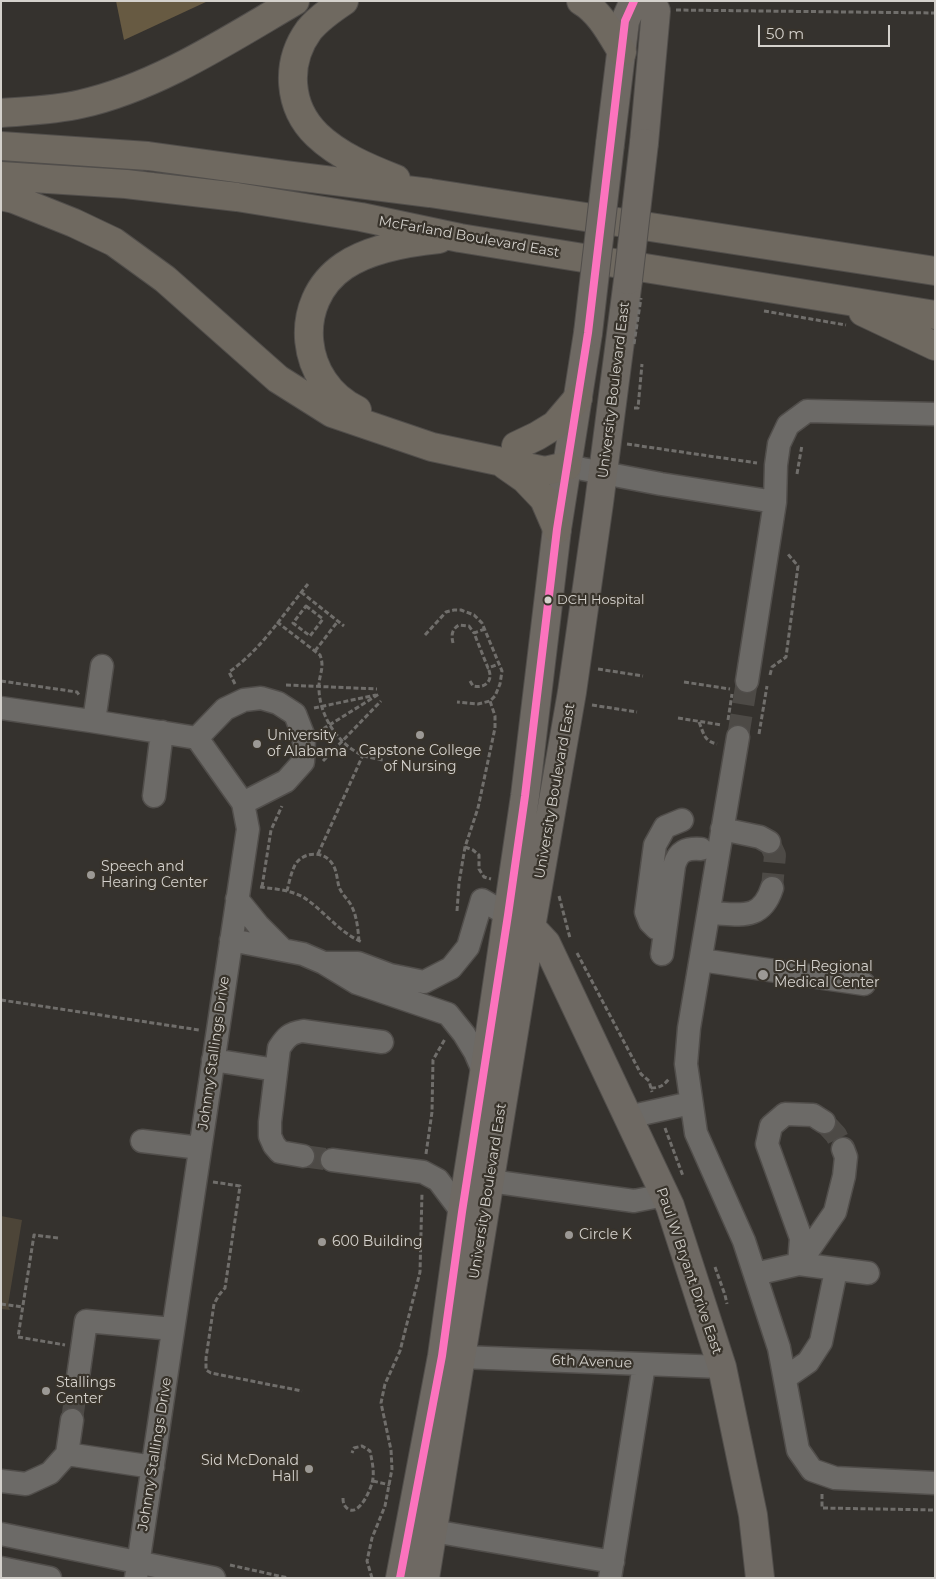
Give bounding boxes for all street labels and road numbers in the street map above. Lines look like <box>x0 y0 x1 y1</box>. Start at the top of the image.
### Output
street label: McFarland Boulevard East <box>377 213 561 261</box>
street label: University Boulevard East <box>595 301 633 479</box>
street label: University Boulevard East <box>531 702 579 880</box>
street label: Johnny Stallings Drive <box>195 975 233 1131</box>
street label: University Boulevard East <box>466 1102 510 1280</box>
street label: Paul W Bryant Drive East <box>653 1186 725 1356</box>
street label: 6th Avenue <box>552 1352 632 1372</box>
street label: Johnny Stallings Drive <box>135 1376 175 1532</box>

